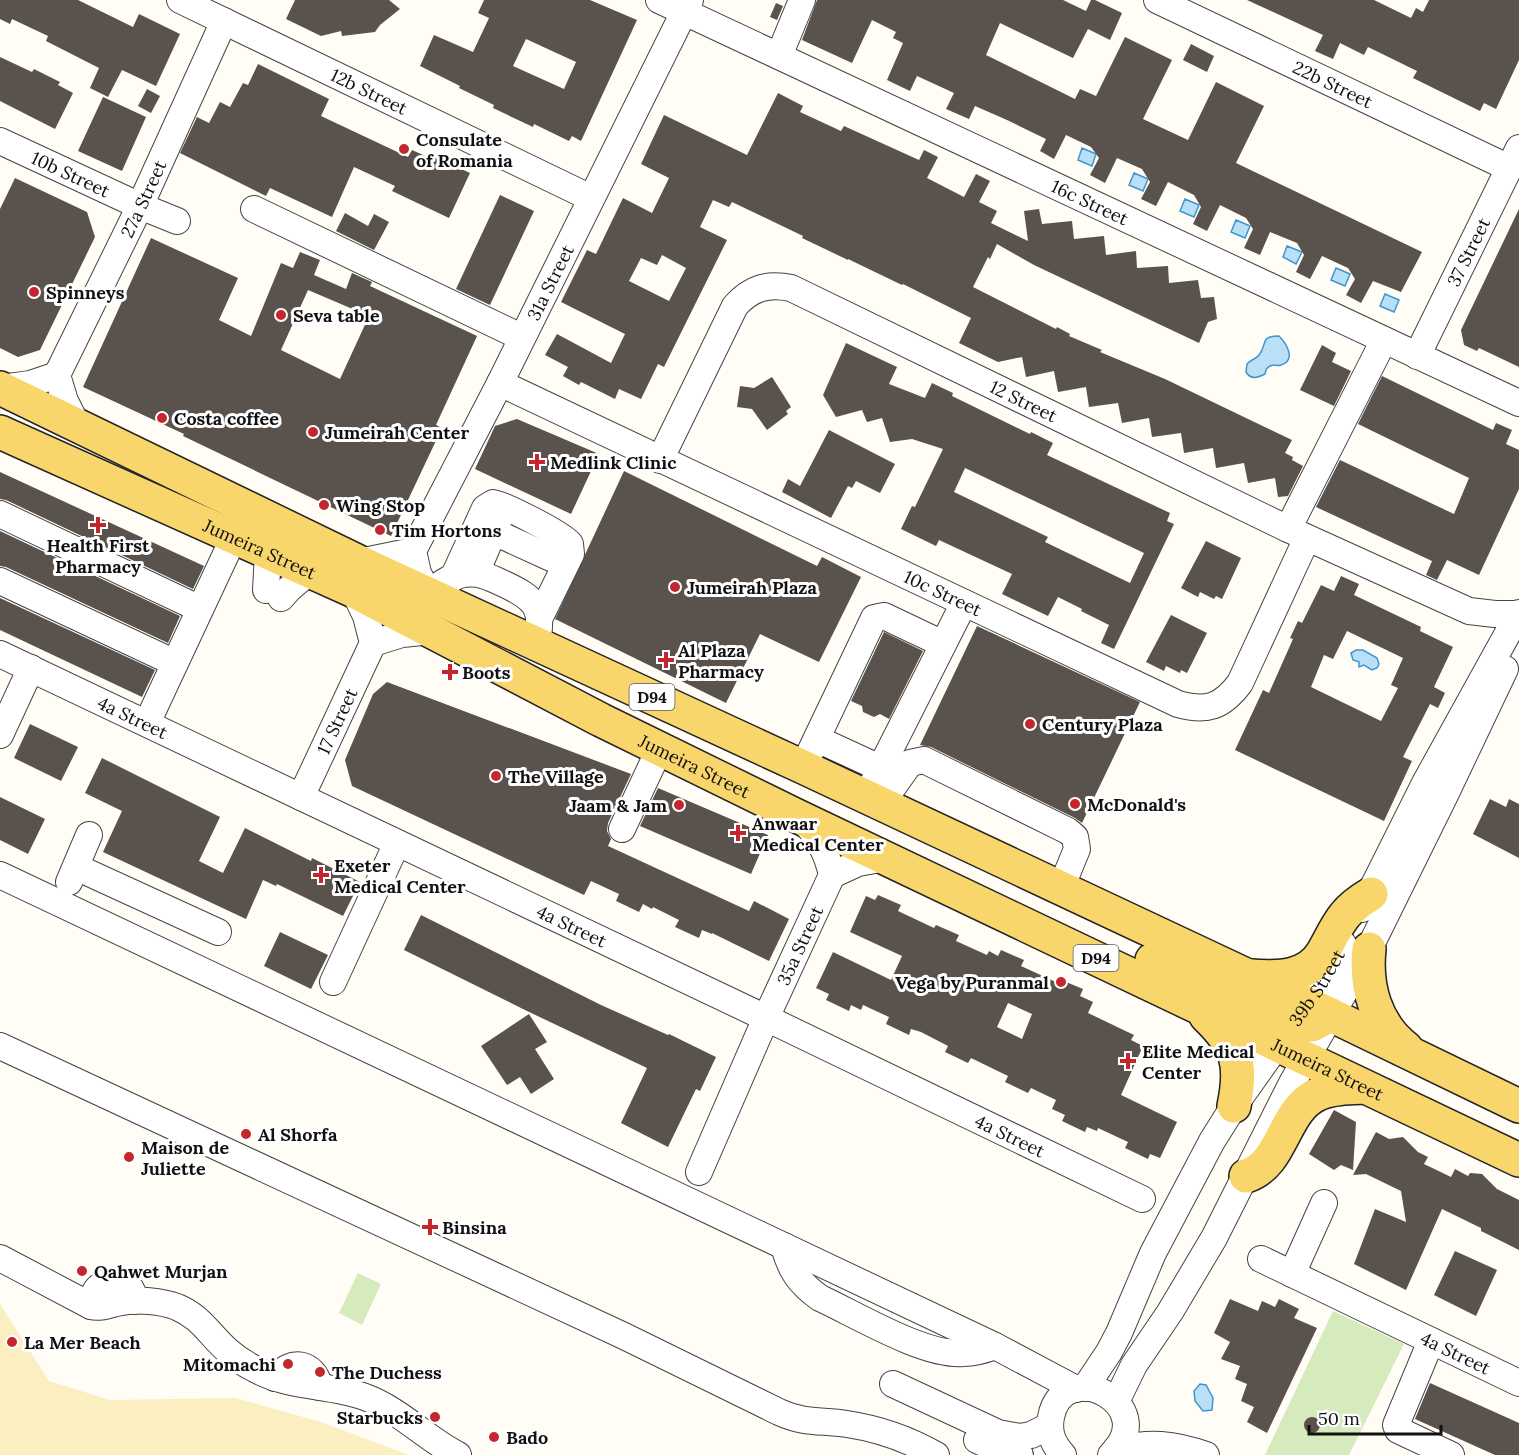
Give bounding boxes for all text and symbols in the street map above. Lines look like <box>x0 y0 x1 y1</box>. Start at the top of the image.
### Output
street label: 22b Street <box>1289 55 1377 113</box>
street label: 12b Street <box>327 63 411 119</box>
place label: Consulate of Romania <box>416 128 513 172</box>
marker: Consulate of Romania <box>397 142 411 156</box>
street label: 10b Street <box>28 146 114 202</box>
street label: 27a Street <box>115 156 171 241</box>
street label: 16c Street <box>1048 174 1132 230</box>
street label: 37 Street <box>1442 214 1495 290</box>
street label: 31a Street <box>521 241 578 324</box>
place label: Spinneys <box>46 281 125 304</box>
marker: Spinneys <box>27 285 41 299</box>
place label: Seva table <box>293 304 380 327</box>
marker: Seva table <box>274 308 288 322</box>
street label: 12 Street <box>986 375 1061 427</box>
place label: Costa coffee <box>174 407 279 430</box>
marker: Costa coffee <box>155 411 169 425</box>
place label: Jumeirah Center <box>325 421 469 444</box>
marker: Jumeirah Center <box>306 425 320 439</box>
place label: Medlink Clinic <box>550 451 677 474</box>
marker: Medlink Clinic <box>528 453 546 471</box>
place label: Wing Stop <box>336 494 425 517</box>
marker: Wing Stop <box>317 498 331 512</box>
street label: Jumeira Street <box>199 513 320 584</box>
marker: Health First Pharmacy <box>91 518 105 532</box>
place label: Tim Hortons <box>392 519 502 542</box>
marker: Tim Hortons <box>373 523 387 537</box>
place label: Health First Pharmacy <box>47 534 150 578</box>
street label: 10c Street <box>900 564 985 621</box>
place label: Jumeirah Plaza <box>687 576 818 599</box>
marker: Jumeirah Plaza <box>668 580 682 594</box>
place label: Al Plaza Pharmacy <box>678 639 764 683</box>
marker: Al Plaza Pharmacy <box>659 653 673 667</box>
place label: Boots <box>462 661 511 684</box>
marker: Boots <box>443 665 457 679</box>
street label: 17 Street <box>311 684 362 758</box>
road number: D94 <box>630 684 674 710</box>
street label: 4a Street <box>94 691 172 744</box>
place label: Century Plaza <box>1042 713 1163 736</box>
marker: Century Plaza <box>1023 717 1037 731</box>
street label: Jumeira Street <box>634 728 754 803</box>
place label: The Village <box>508 765 604 788</box>
marker: The Village <box>489 769 503 783</box>
place label: McDonald's <box>1087 793 1186 816</box>
place label: Jaam & Jam <box>569 794 667 817</box>
marker: McDonald's <box>1068 797 1082 811</box>
marker: Jaam & Jam <box>672 798 686 812</box>
place label: Anwaar Medical Center <box>752 812 884 856</box>
marker: Anwaar Medical Center <box>729 824 747 842</box>
place label: Exeter Medical Center <box>334 854 466 898</box>
marker: Exeter Medical Center <box>312 866 330 884</box>
street label: 4a Street <box>533 899 611 952</box>
street label: 35a Street <box>771 902 828 989</box>
road number: D94 <box>1074 945 1118 971</box>
street label: 39b Street <box>1283 945 1349 1030</box>
place label: Vega by Puranmal <box>895 971 1049 994</box>
marker: Vega by Puranmal <box>1054 975 1068 989</box>
street label: Jumeira Street <box>1267 1032 1388 1105</box>
place label: Elite Medical Center <box>1142 1040 1255 1084</box>
marker: Elite Medical Center <box>1119 1052 1137 1070</box>
street label: 4a Street <box>971 1109 1049 1162</box>
place label: Al Shorfa <box>258 1123 338 1146</box>
marker: Al Shorfa <box>239 1127 253 1141</box>
place label: Maison de Juliette <box>141 1136 230 1180</box>
marker: Maison de Juliette <box>122 1150 136 1164</box>
place label: Binsina <box>442 1216 507 1239</box>
marker: Binsina <box>423 1220 437 1234</box>
place label: Qahwet Murjan <box>94 1260 228 1283</box>
marker: Qahwet Murjan <box>75 1264 89 1278</box>
street label: 4a Street <box>1417 1326 1494 1379</box>
place label: La Mer Beach <box>24 1331 141 1354</box>
marker: La Mer Beach <box>5 1335 19 1349</box>
place label: Mitomachi <box>183 1353 276 1376</box>
marker: Mitomachi <box>281 1357 295 1371</box>
place label: The Duchess <box>332 1361 442 1384</box>
marker: The Duchess <box>313 1365 327 1379</box>
scale bar <box>1309 1398 1441 1436</box>
place label: Starbucks <box>337 1406 423 1429</box>
text: 50 m <box>1318 1407 1360 1430</box>
marker: Starbucks <box>428 1410 442 1424</box>
place label: Bado <box>506 1426 548 1449</box>
marker: Bado <box>487 1430 501 1444</box>

